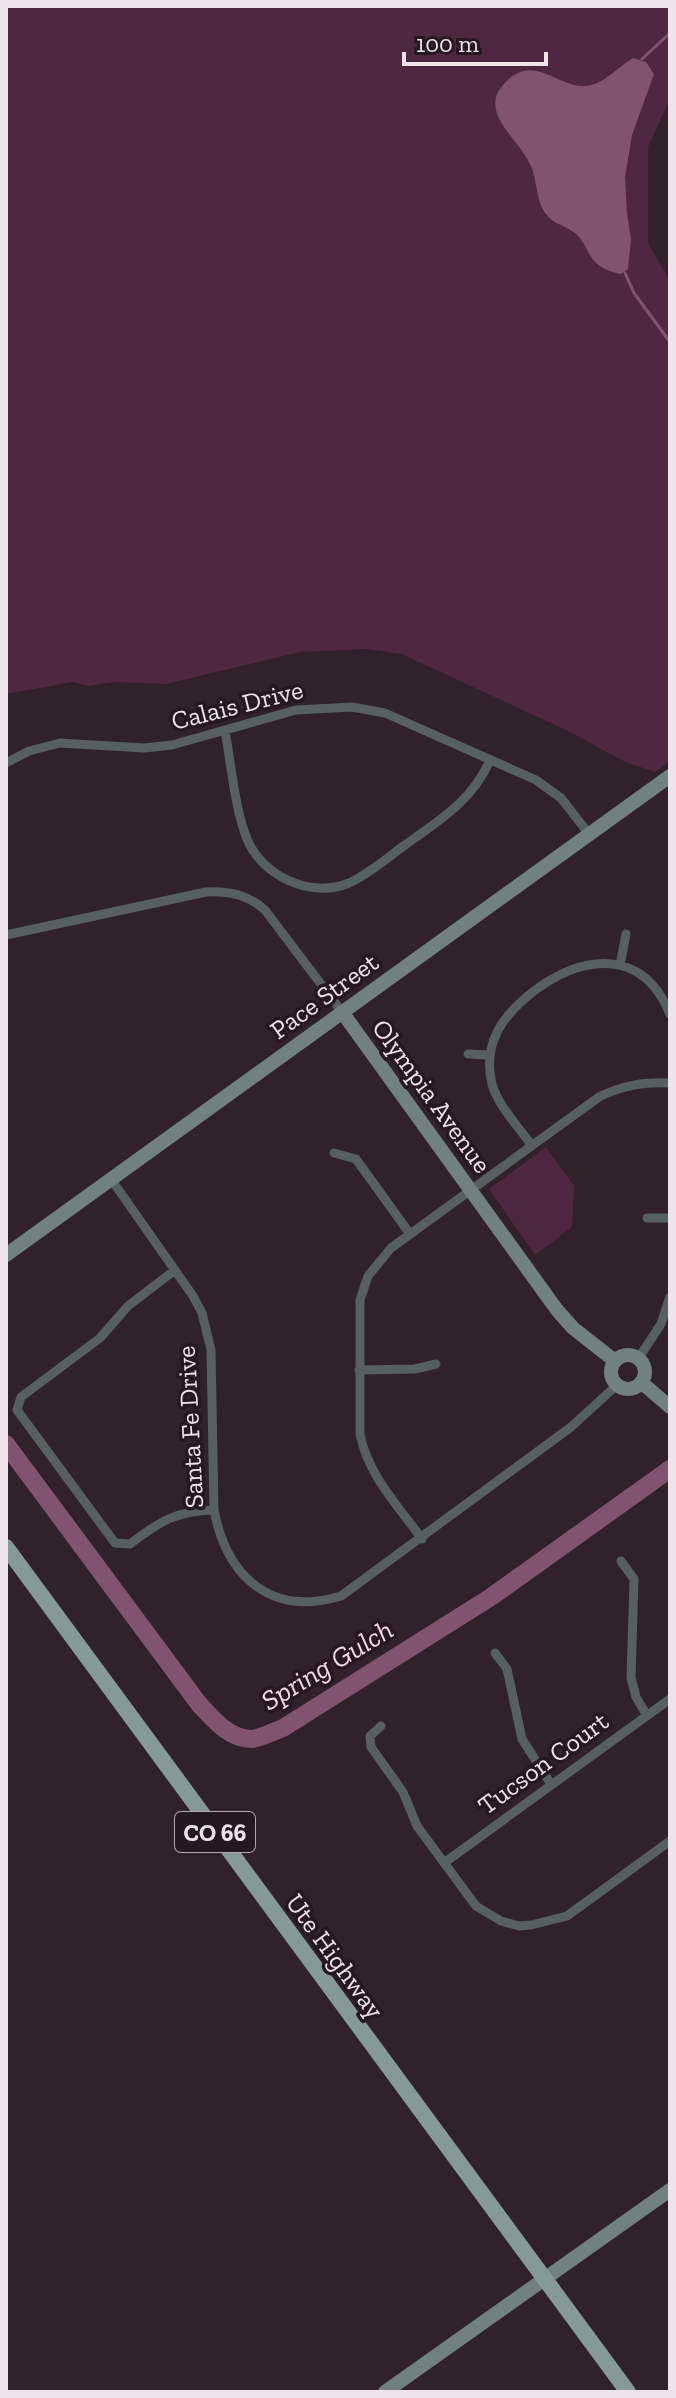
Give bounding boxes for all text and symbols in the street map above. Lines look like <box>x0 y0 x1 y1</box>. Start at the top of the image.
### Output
scale bar <box>404 16 546 66</box>
text: 100 m <box>416 29 479 58</box>
street label: Calais Drive <box>168 673 306 737</box>
street label: Pace Street <box>264 946 385 1046</box>
street label: Olympia Avenue <box>365 1013 499 1179</box>
street label: Santa Fe Drive <box>170 1345 210 1509</box>
water label: Spring Gulch <box>255 1613 399 1717</box>
street label: Tucson Court <box>471 1705 615 1821</box>
road number: CO 66 <box>175 1812 255 1852</box>
street label: Ute Highway <box>279 1887 391 2025</box>

